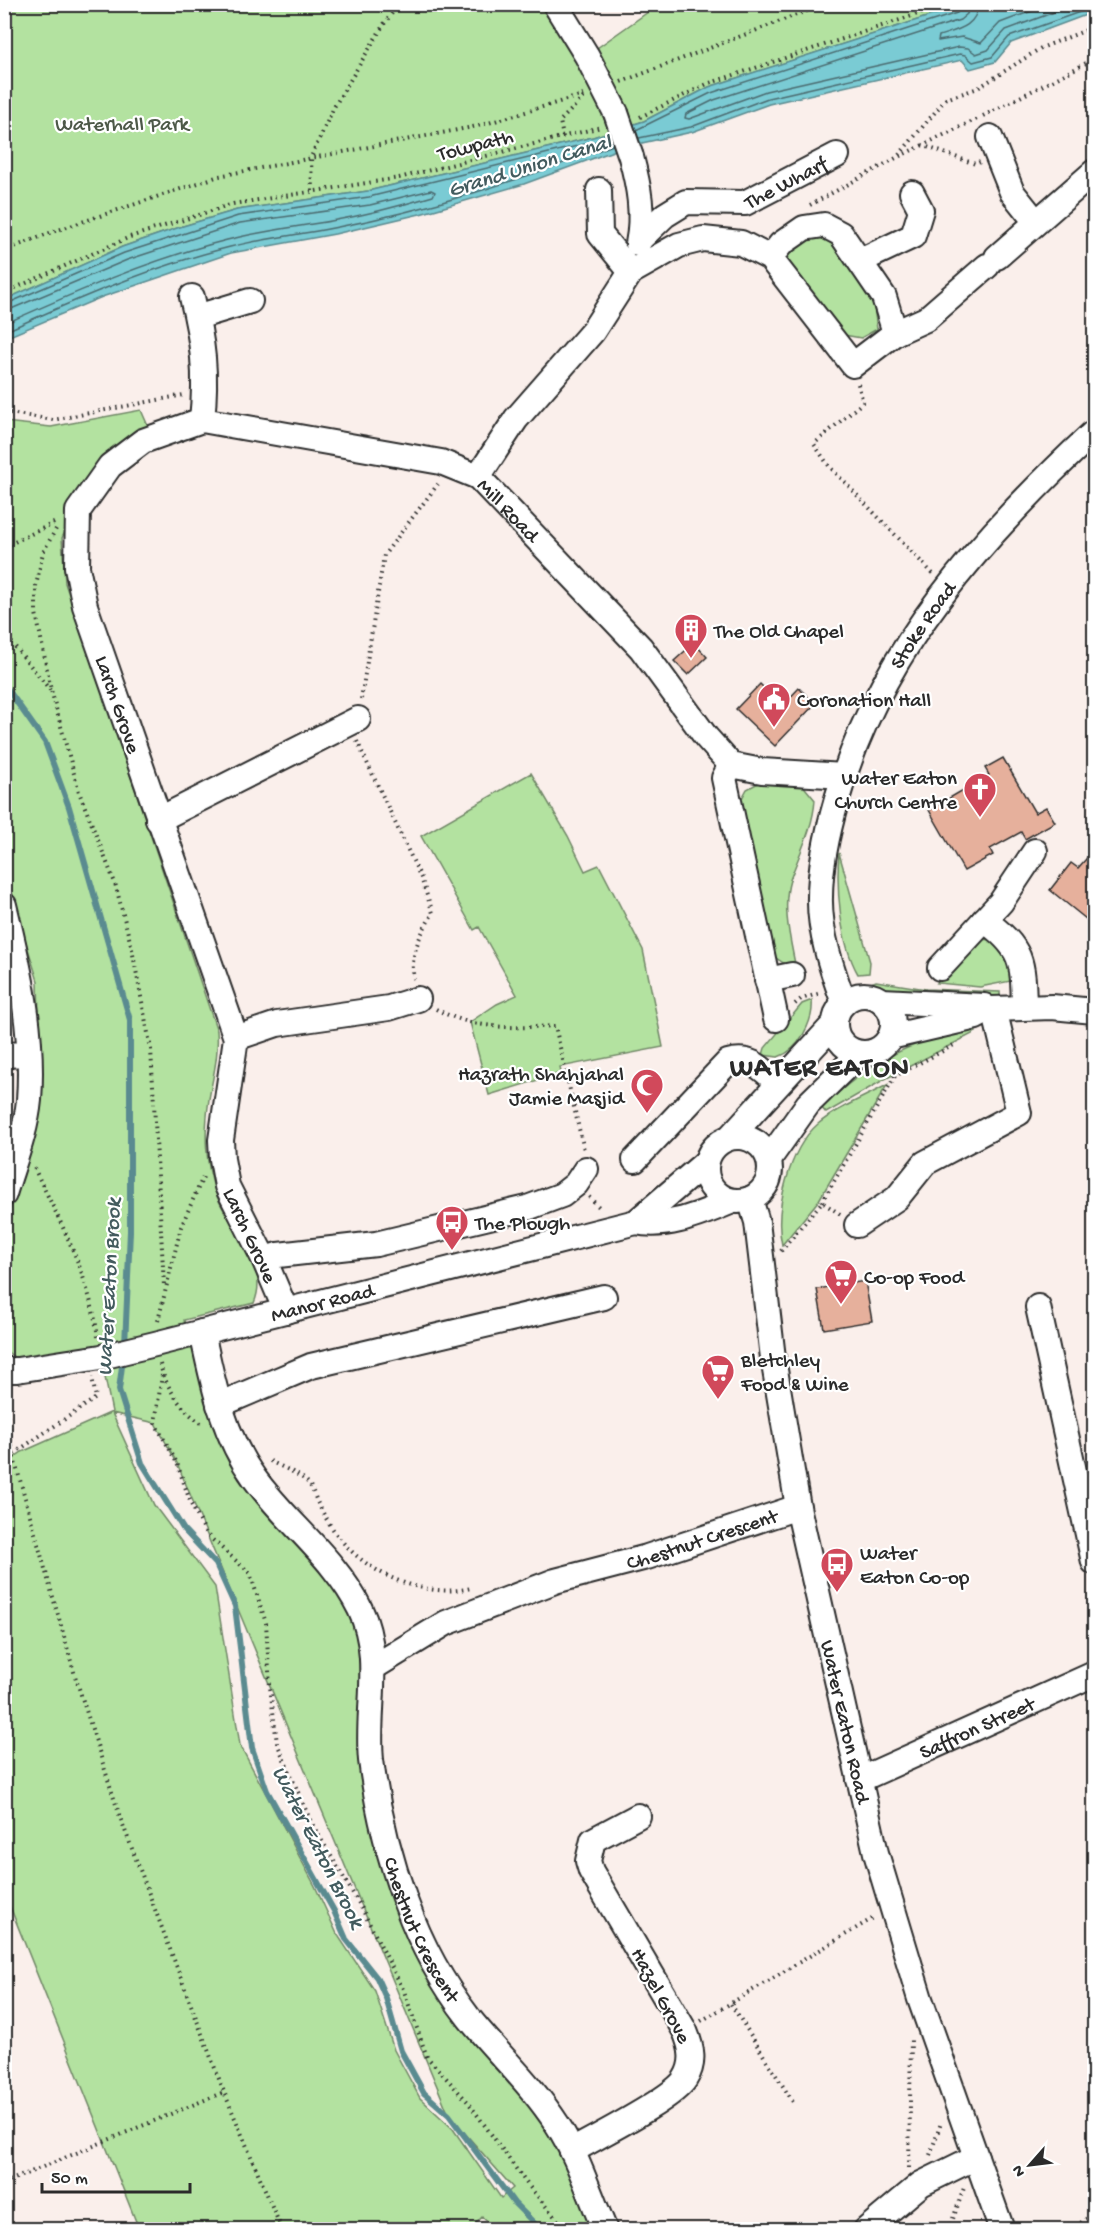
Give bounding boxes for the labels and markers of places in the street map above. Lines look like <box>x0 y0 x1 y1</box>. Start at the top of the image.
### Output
building icon: The Old Chapel <box>673 612 709 659</box>
place label: The Old Chapel <box>713 621 844 646</box>
public building icon: Coronation Hall <box>756 681 792 728</box>
place label: Coronation Hall <box>797 690 931 715</box>
place label: Water Eaton Church Centre <box>835 768 958 817</box>
church icon: Water Eaton Church Centre <box>962 771 998 818</box>
place label: Hazrath Shahjahal Jamie Masjid <box>458 1064 626 1113</box>
mosque icon: Hazrath Shahjahal Jamie Masjid <box>629 1067 665 1114</box>
bus stop icon: The Plough <box>434 1204 470 1251</box>
place label: The Plough <box>474 1213 570 1238</box>
supermarket icon: Co-op Food <box>823 1258 859 1305</box>
place label: Co-op Food <box>864 1267 966 1292</box>
place label: Bletchley Food & Wine <box>740 1350 850 1399</box>
supermarket icon: Bletchley Food & Wine <box>700 1353 736 1400</box>
place label: Water Eaton Co-op <box>860 1543 970 1592</box>
bus stop icon: Water Eaton Co-op <box>819 1546 855 1593</box>

